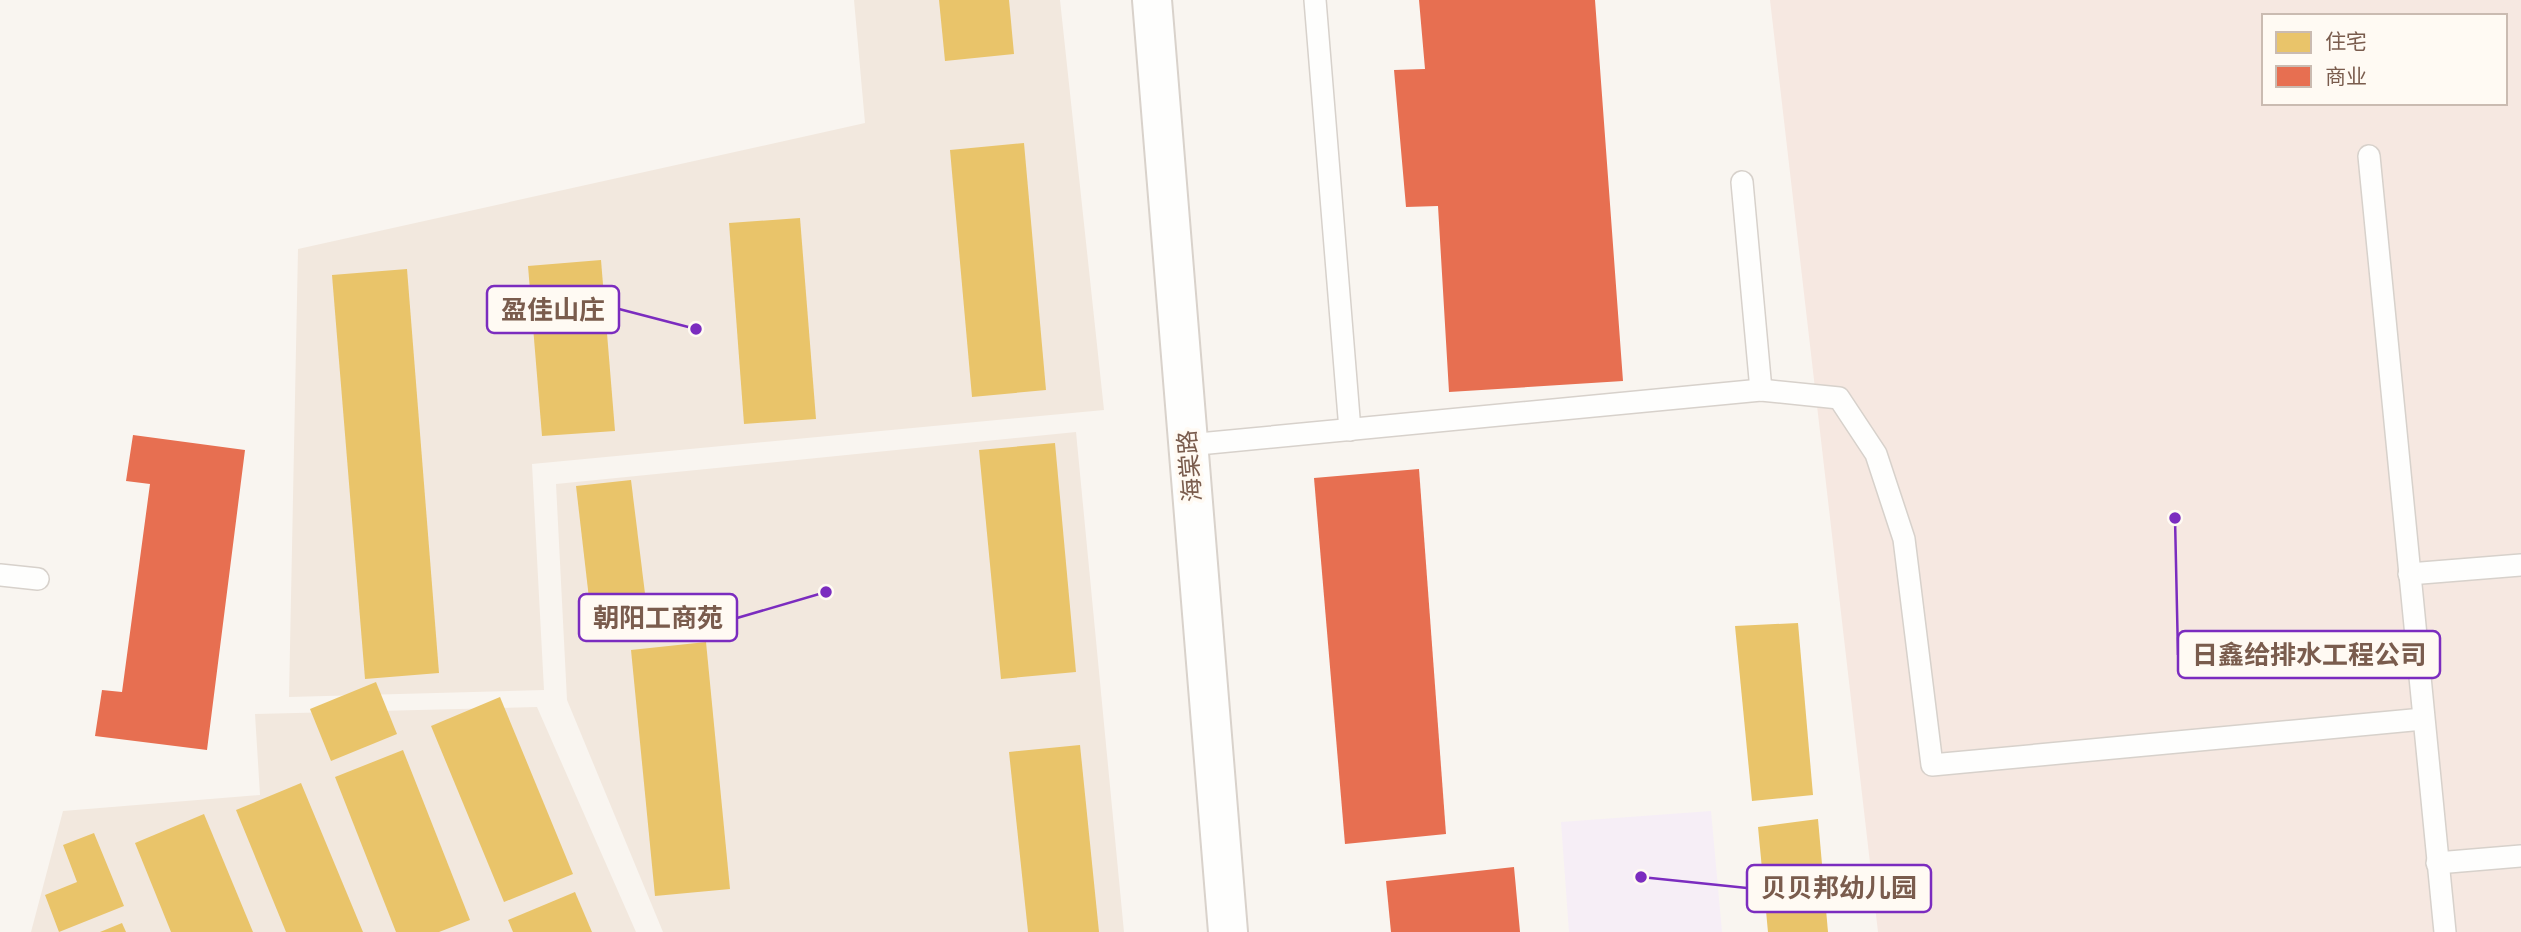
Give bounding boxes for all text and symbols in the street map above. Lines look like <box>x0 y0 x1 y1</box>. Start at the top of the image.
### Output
legend <box>2262 14 2507 105</box>
text: 住宅 <box>2325 29 2367 54</box>
text: 商业 <box>2325 64 2367 89</box>
callout: 盈佳山庄 <box>487 286 619 333</box>
text: 盈佳山庄 <box>501 294 605 325</box>
street label: 海棠路 <box>1172 429 1206 503</box>
callout: 朝阳工商苑 <box>579 594 737 641</box>
text: 朝阳工商苑 <box>593 602 723 633</box>
callout: 日鑫给排水工程公司 <box>2178 631 2440 678</box>
text: 日鑫给排水工程公司 <box>2192 639 2426 670</box>
callout: 贝贝邦幼儿园 <box>1747 865 1931 912</box>
text: 贝贝邦幼儿园 <box>1761 872 1917 903</box>

